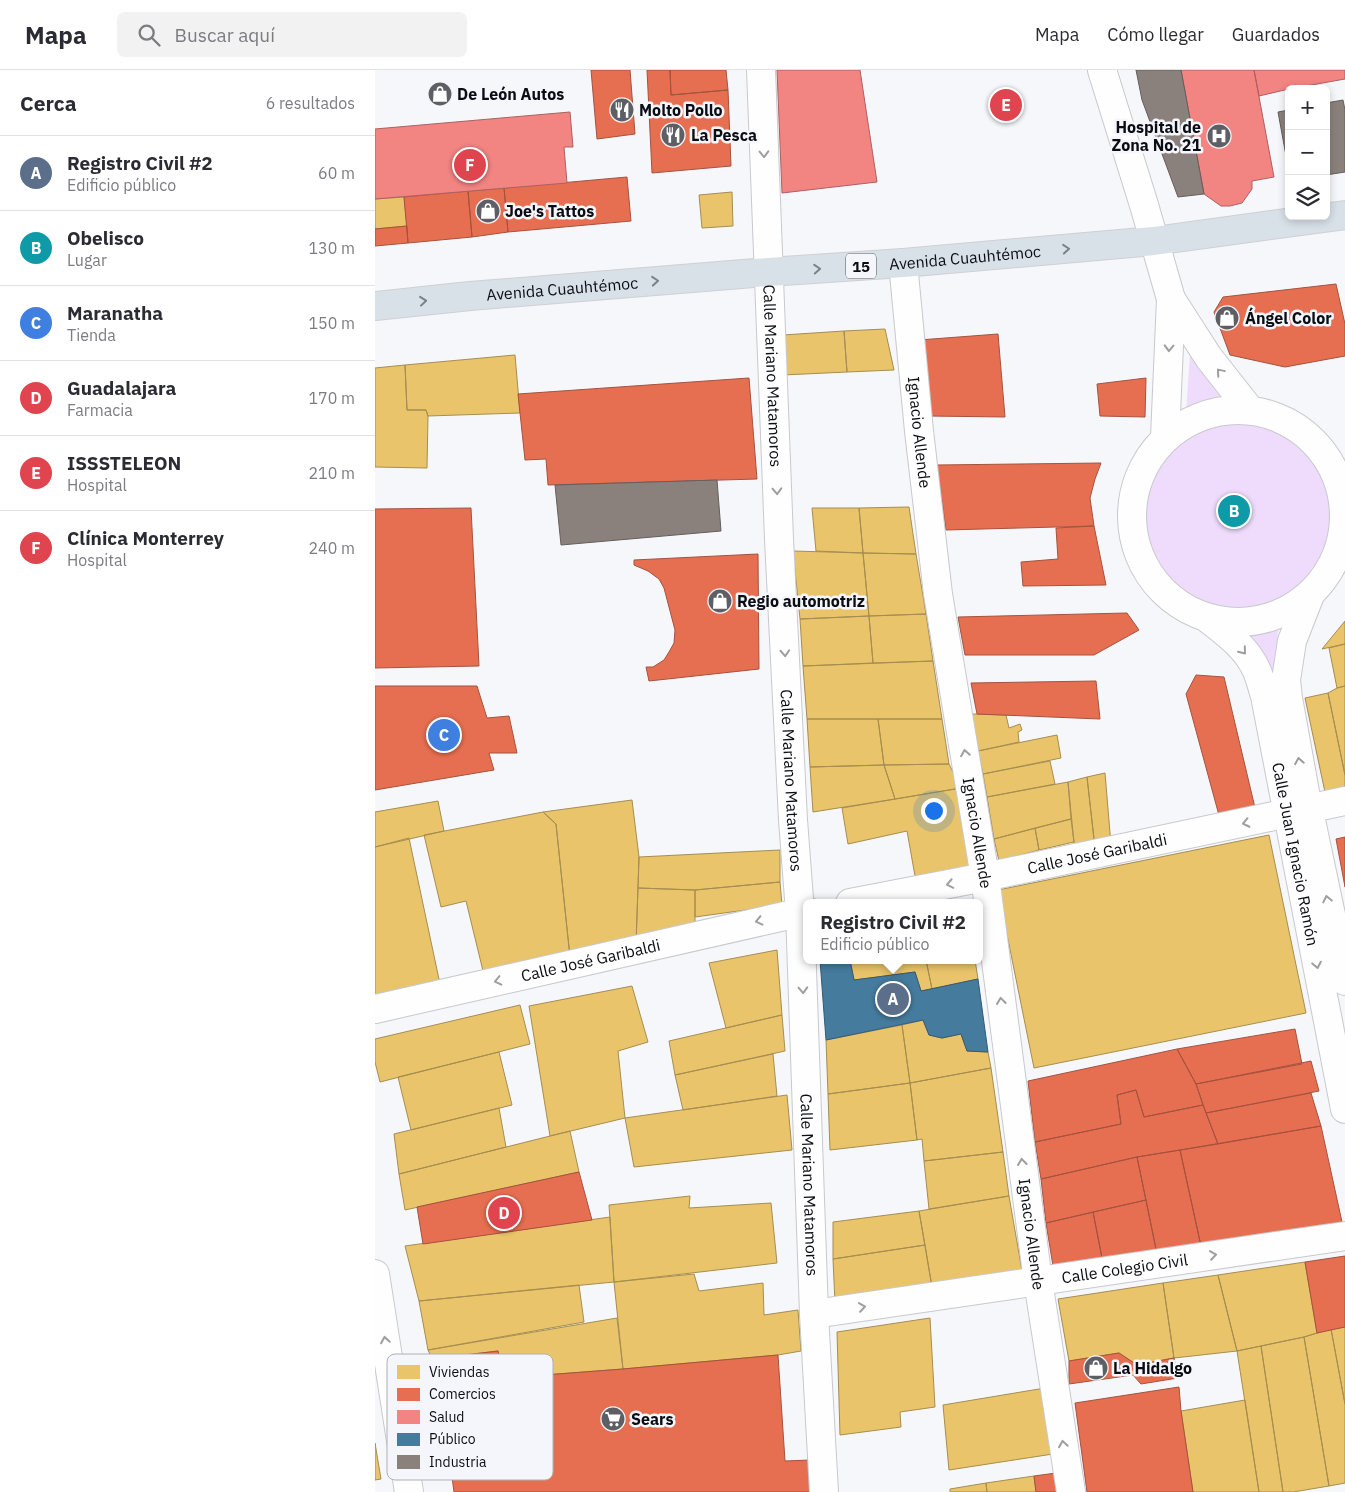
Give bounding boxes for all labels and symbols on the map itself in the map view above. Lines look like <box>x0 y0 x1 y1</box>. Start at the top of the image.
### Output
shop icon: De León Autos <box>427 81 453 107</box>
place label: De León Autos <box>457 84 564 104</box>
pin: E <box>990 86 1022 124</box>
restaurant icon: Molto Pollo <box>609 97 635 123</box>
place label: Molto Pollo <box>639 100 723 120</box>
place label: Hospital de Zona No. 21 <box>1112 117 1201 155</box>
restaurant icon: La Pesca <box>660 122 686 148</box>
hospital icon: Hospital de Zona No. 21 <box>1206 123 1232 149</box>
place label: La Pesca <box>691 125 757 145</box>
pin: F <box>454 146 486 184</box>
one-way arrow <box>759 150 769 158</box>
shop icon: Joe's Tattos <box>475 198 501 224</box>
place label: Joe's Tattos <box>505 201 594 221</box>
street label: Avenida Cuauhtémoc <box>888 241 1042 274</box>
one-way arrow <box>1063 244 1071 255</box>
road number: 15 <box>846 254 876 278</box>
one-way arrow <box>813 263 821 274</box>
street label: Avenida Cuauhtémoc <box>485 272 639 305</box>
one-way arrow <box>651 276 659 287</box>
street label: Calle Mariano Matamoros <box>759 284 786 467</box>
one-way arrow <box>420 296 428 307</box>
shop icon: Ángel Color <box>1214 305 1240 331</box>
place label: Ángel Color <box>1245 307 1332 328</box>
one-way arrow <box>1164 344 1175 352</box>
one-way arrow <box>1217 368 1226 377</box>
street label: Ignacio Allende <box>904 375 936 489</box>
one-way arrow <box>772 488 782 495</box>
pin: B <box>1218 492 1250 530</box>
shop icon: Regio automotriz <box>707 588 733 614</box>
place label: Regio automotriz <box>737 591 865 611</box>
one-way arrow <box>1238 645 1246 654</box>
one-way arrow <box>779 650 790 658</box>
street label: Calle Mariano Matamoros <box>776 689 807 872</box>
pin: C <box>428 716 460 754</box>
one-way arrow <box>960 749 971 757</box>
one-way arrow <box>1295 756 1305 765</box>
street label: Calle Juan Ignacio Ramón <box>1268 761 1323 948</box>
street label: Ignacio Allende <box>959 776 996 890</box>
your location <box>921 798 947 824</box>
one-way arrow <box>1242 817 1251 827</box>
street label: Calle José Garibaldi <box>1025 829 1169 878</box>
one-way arrow <box>945 878 954 888</box>
one-way arrow <box>1323 895 1333 904</box>
one-way arrow <box>755 915 764 926</box>
street label: Calle José Garibaldi <box>519 935 662 986</box>
one-way arrow <box>1311 961 1321 969</box>
one-way arrow <box>494 975 503 986</box>
pin: A <box>877 980 909 1018</box>
one-way arrow <box>797 987 808 995</box>
one-way arrow <box>996 996 1007 1004</box>
street label: Calle Mariano Matamoros <box>796 1093 823 1277</box>
one-way arrow <box>1017 1157 1028 1165</box>
street label: Ignacio Allende <box>1015 1177 1049 1292</box>
pin: D <box>488 1194 520 1232</box>
street label: Calle Colegio Civil <box>1060 1249 1189 1288</box>
one-way arrow <box>1210 1250 1218 1261</box>
one-way arrow <box>858 1302 866 1312</box>
one-way arrow <box>381 1336 391 1344</box>
legend <box>387 1354 553 1480</box>
shop icon: La Hidalgo <box>1083 1355 1109 1381</box>
place label: La Hidalgo <box>1113 1358 1192 1378</box>
text: Viviendas <box>429 1363 490 1381</box>
text: Comercios <box>429 1385 496 1403</box>
supermarket icon: Sears <box>600 1406 626 1432</box>
text: Salud <box>429 1408 465 1426</box>
place label: Sears <box>631 1409 674 1429</box>
text: Público <box>429 1430 476 1448</box>
one-way arrow <box>1058 1439 1069 1447</box>
text: Industria <box>429 1453 487 1471</box>

